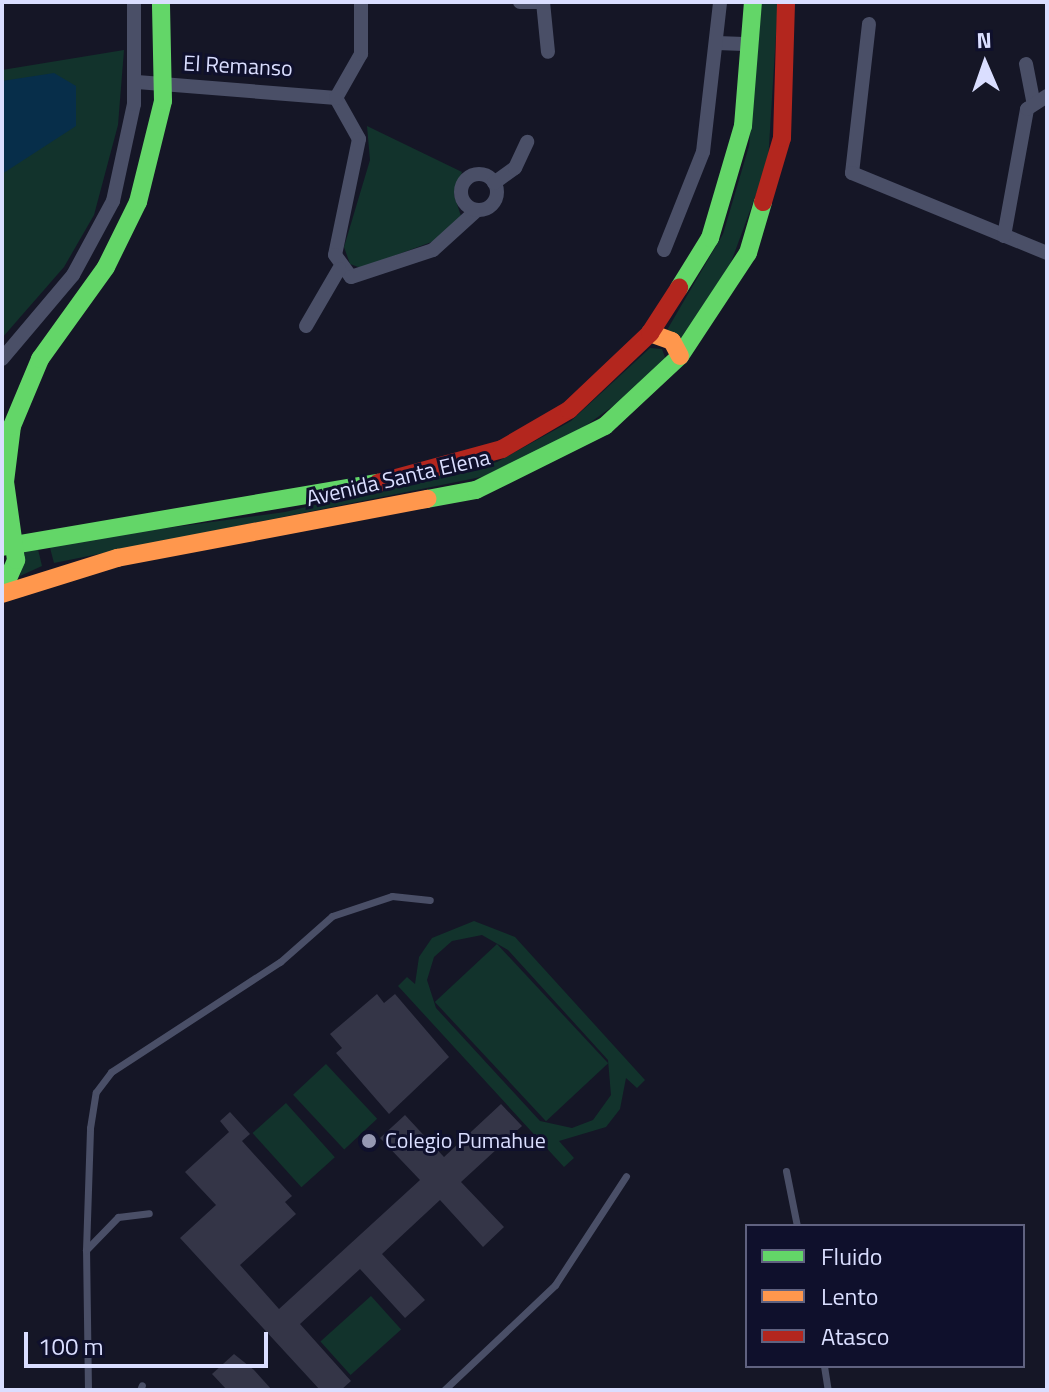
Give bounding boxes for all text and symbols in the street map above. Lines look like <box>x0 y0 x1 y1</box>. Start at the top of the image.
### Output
text: N <box>976 23 992 57</box>
north arrow <box>945 24 1025 104</box>
street label: El Remanso <box>183 50 293 82</box>
street label: Avenida Santa Elena <box>304 444 492 512</box>
place label: Colegio Pumahue <box>385 1128 546 1154</box>
marker: Colegio Pumahue <box>360 1132 378 1150</box>
legend <box>745 1224 1025 1368</box>
text: Fluido <box>821 1238 883 1274</box>
text: Lento <box>821 1278 878 1314</box>
scale bar <box>28 1316 272 1366</box>
text: Atasco <box>821 1318 890 1354</box>
text: 100 m <box>38 1328 104 1364</box>

